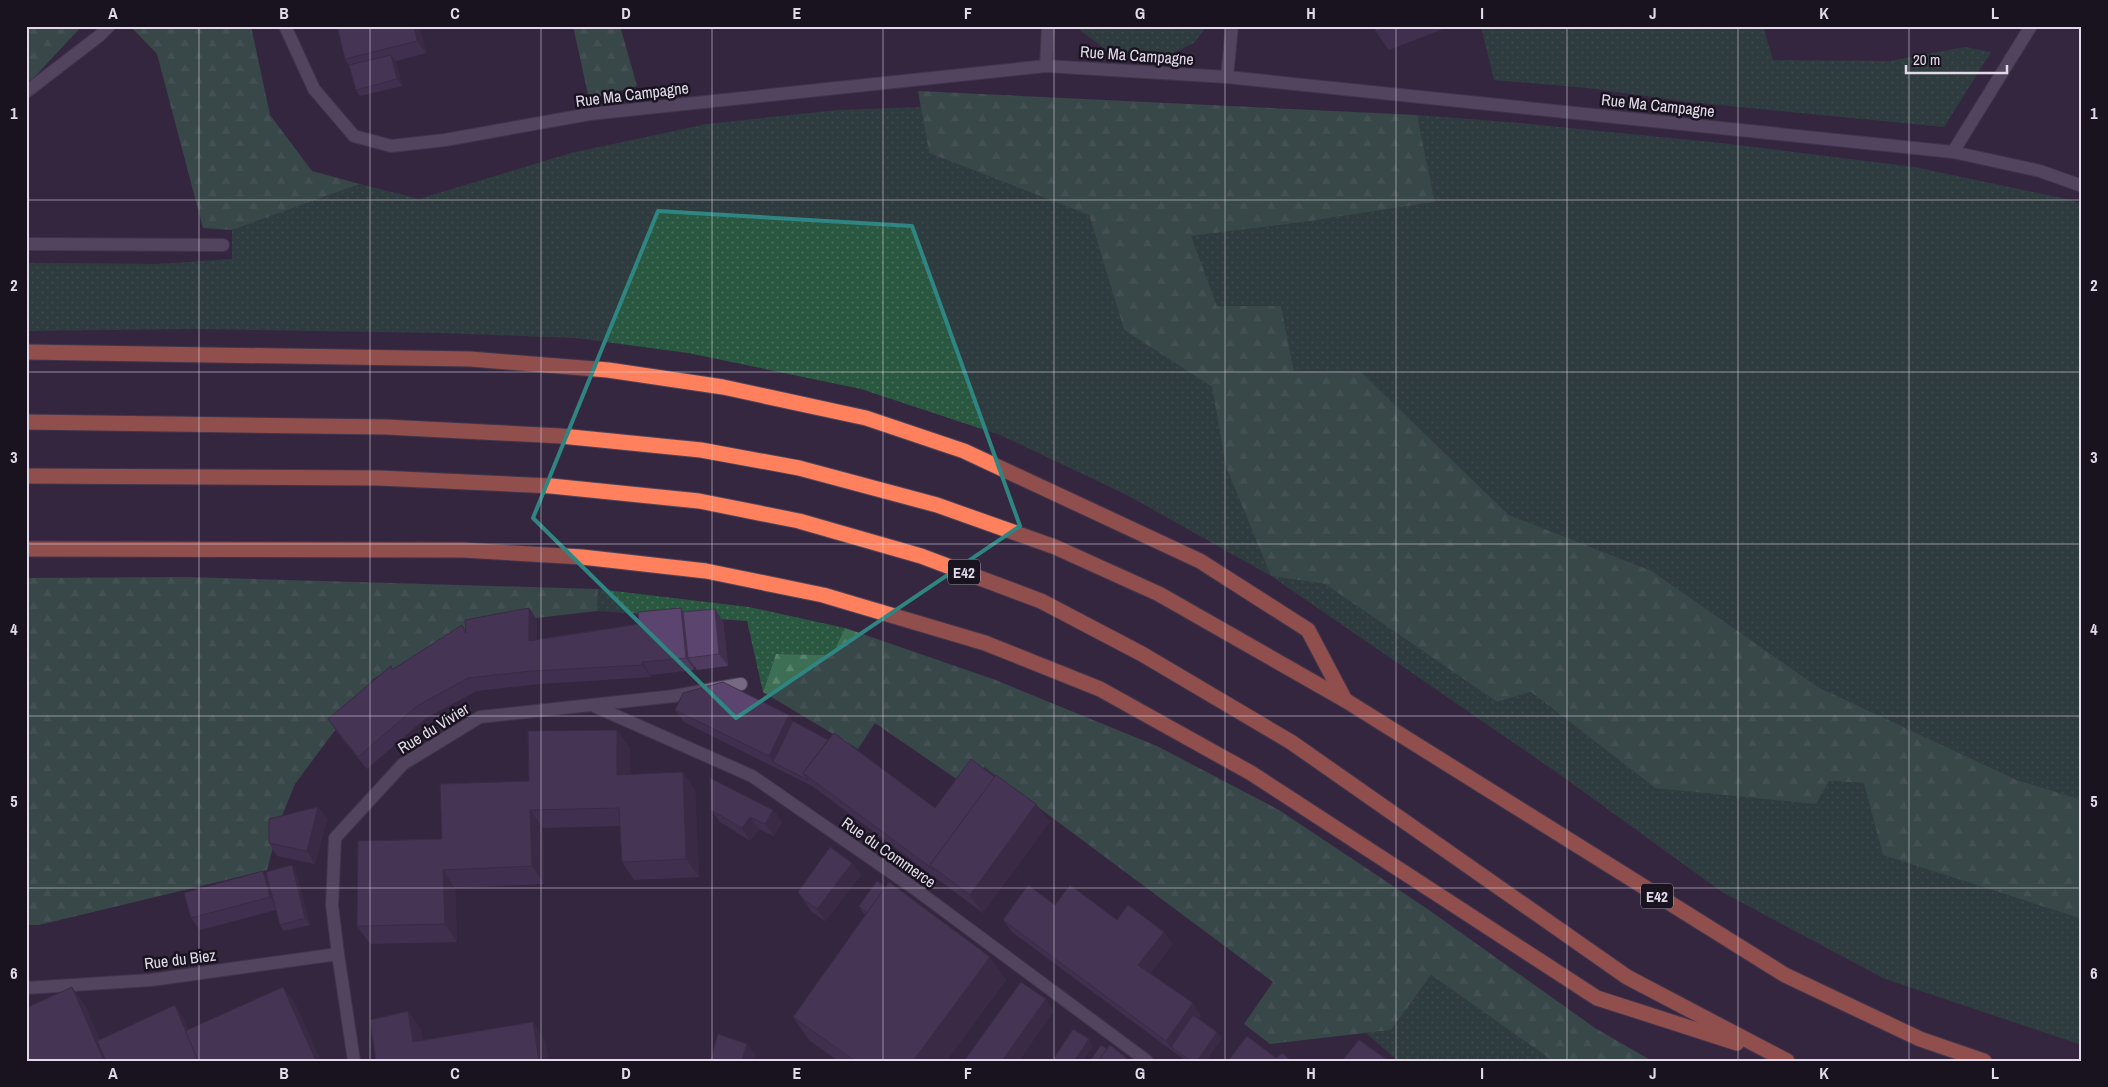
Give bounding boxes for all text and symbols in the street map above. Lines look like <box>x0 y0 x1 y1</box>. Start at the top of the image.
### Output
text: A <box>108 2 118 24</box>
text: B <box>279 2 289 24</box>
text: C <box>450 2 460 24</box>
text: D <box>621 2 631 24</box>
text: E <box>793 2 802 24</box>
text: F <box>964 2 972 24</box>
text: G <box>1135 2 1145 24</box>
text: H <box>1306 2 1316 24</box>
text: I <box>1480 2 1484 24</box>
text: J <box>1649 2 1657 24</box>
text: K <box>1819 2 1829 24</box>
text: L <box>1991 2 1999 24</box>
street label: Rue Ma Campagne <box>1079 40 1195 70</box>
scale bar <box>1906 42 2007 74</box>
text: 20 m <box>1913 49 1940 70</box>
street label: Rue Ma Campagne <box>574 76 690 112</box>
street label: Rue Ma Campagne <box>1600 88 1716 122</box>
text: 1 <box>10 102 18 124</box>
text: 1 <box>2090 102 2098 124</box>
text: 2 <box>10 274 18 296</box>
text: 2 <box>2090 274 2098 296</box>
text: 3 <box>10 446 18 468</box>
text: 3 <box>2090 446 2098 468</box>
road number: E42 <box>948 560 980 584</box>
text: 4 <box>10 618 18 640</box>
text: 4 <box>2090 618 2098 640</box>
street label: Rue du Vivier <box>393 697 473 759</box>
text: 5 <box>10 790 18 812</box>
text: 5 <box>2090 790 2098 812</box>
street label: Rue du Commerce <box>838 811 940 893</box>
road number: E42 <box>1641 884 1673 908</box>
street label: Rue du Biez <box>143 944 218 974</box>
text: 6 <box>10 962 18 984</box>
text: 6 <box>2090 962 2098 984</box>
text: A <box>108 1062 118 1084</box>
text: B <box>279 1062 289 1084</box>
text: C <box>450 1062 460 1084</box>
text: D <box>621 1062 631 1084</box>
text: E <box>793 1062 802 1084</box>
text: F <box>964 1062 972 1084</box>
text: G <box>1135 1062 1145 1084</box>
text: H <box>1306 1062 1316 1084</box>
text: I <box>1480 1062 1484 1084</box>
text: J <box>1649 1062 1657 1084</box>
text: K <box>1819 1062 1829 1084</box>
text: L <box>1991 1062 1999 1084</box>

